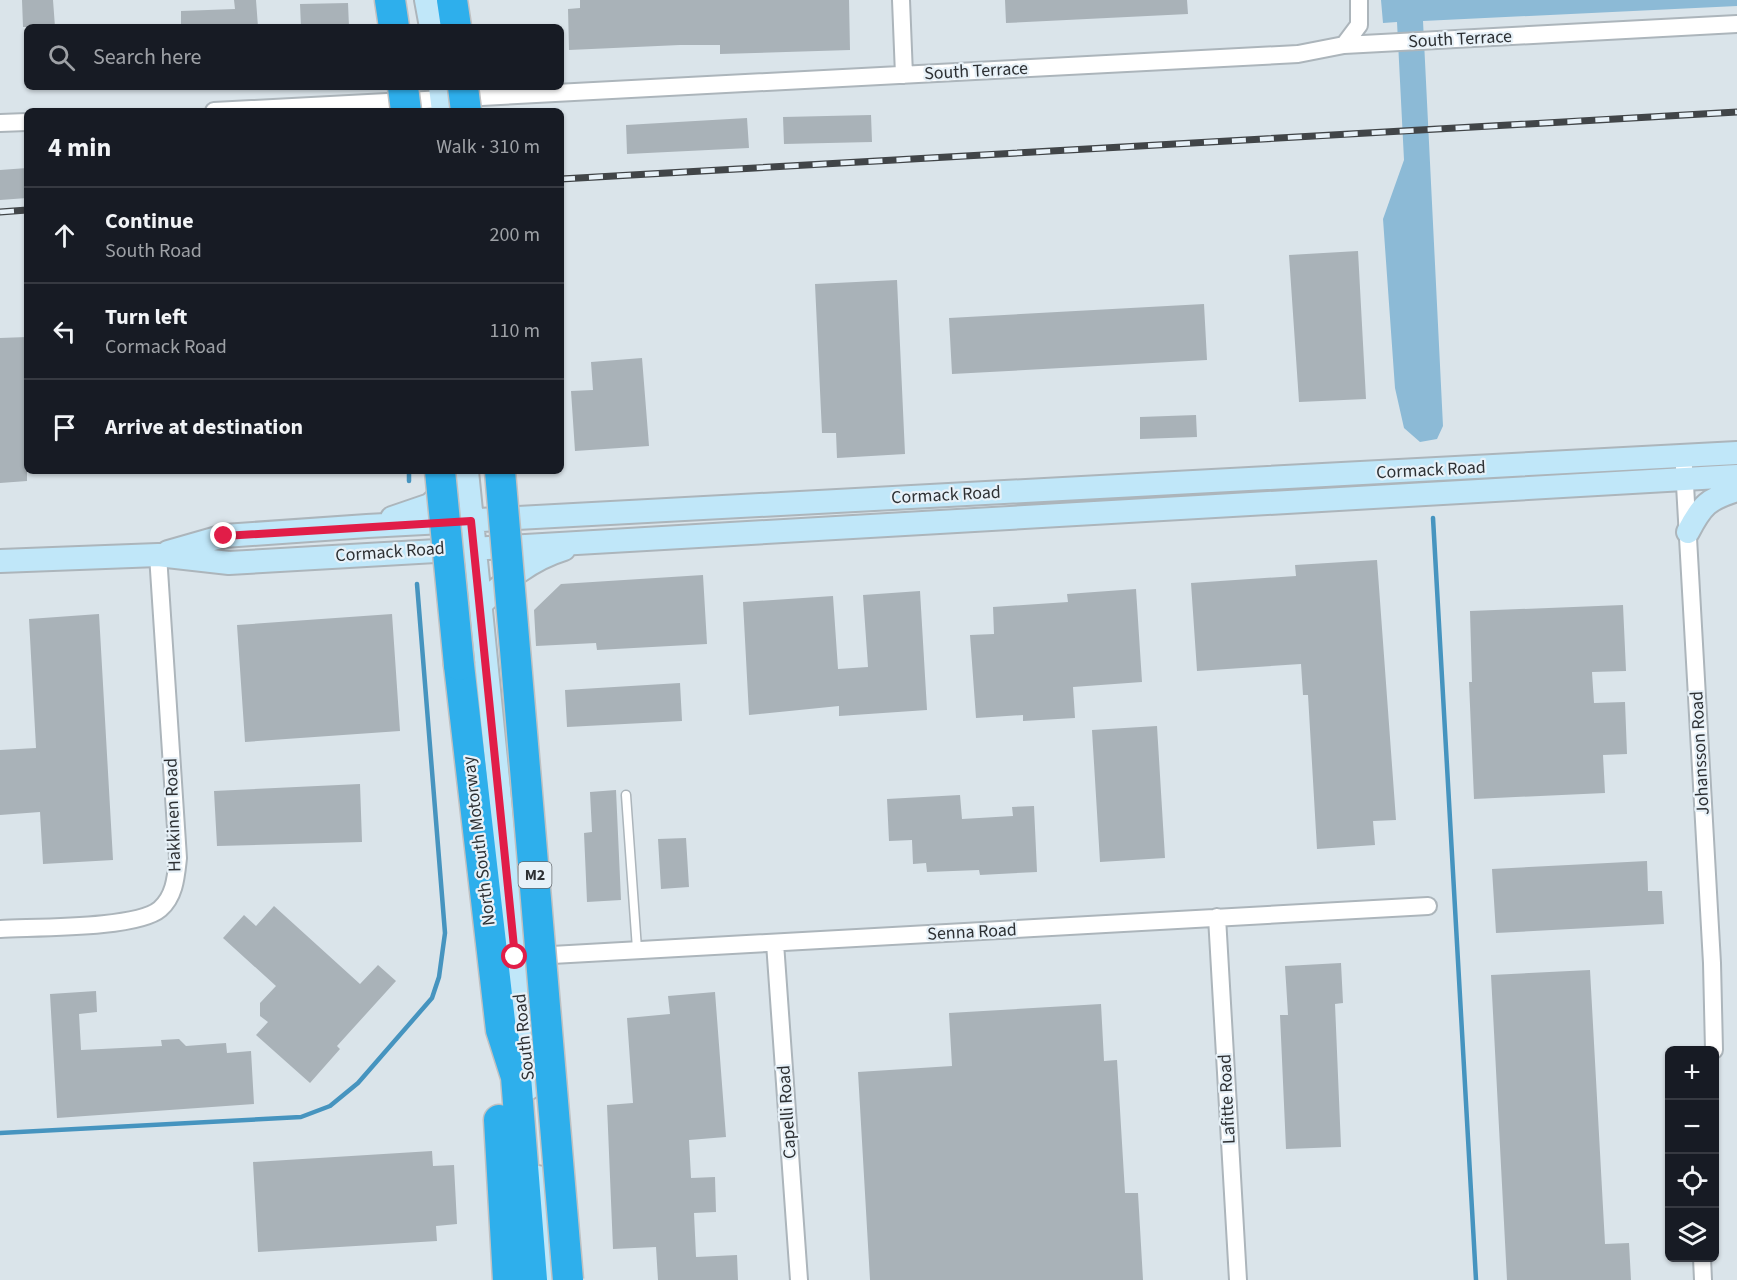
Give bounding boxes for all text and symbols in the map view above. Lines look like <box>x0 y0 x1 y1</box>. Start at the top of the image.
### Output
search box <box>24 24 564 90</box>
street label: South Terrace <box>1407 24 1513 54</box>
icon: search <box>45 41 78 74</box>
text: Search here <box>93 41 201 73</box>
street label: South Terrace <box>923 56 1029 86</box>
text: 4 min <box>48 129 111 166</box>
text: Walk · 310 m <box>436 133 540 161</box>
text: Continue <box>105 205 194 237</box>
icon: ahead <box>48 219 81 252</box>
text: 200 m <box>490 221 540 249</box>
text: South Road <box>105 237 202 265</box>
text: Turn left <box>105 301 187 333</box>
icon: left <box>48 315 81 348</box>
text: 110 m <box>490 317 540 345</box>
text: Cormack Road <box>105 333 227 361</box>
icon: arrive <box>48 411 81 444</box>
text: Arrive at destination <box>105 411 303 443</box>
street label: Cormack Road <box>1376 455 1486 485</box>
street label: Cormack Road <box>891 480 1001 510</box>
route end <box>210 522 236 548</box>
street label: Cormack Road <box>334 536 446 568</box>
street label: Johansson Road <box>1684 690 1716 816</box>
street label: North South Motorway <box>456 754 502 927</box>
street label: Hakkinen Road <box>159 758 187 872</box>
road number: M2 <box>518 862 552 888</box>
street label: Senna Road <box>927 917 1017 947</box>
route start <box>501 943 527 969</box>
street label: South Road <box>507 992 541 1082</box>
map controls <box>1665 1046 1719 1262</box>
button: + <box>1665 1046 1719 1100</box>
street label: Lafitte Road <box>1212 1053 1242 1145</box>
street label: Capelli Road <box>771 1064 803 1160</box>
button: − <box>1665 1100 1719 1154</box>
button: locate <box>1665 1154 1719 1208</box>
button: layers <box>1665 1208 1719 1262</box>

